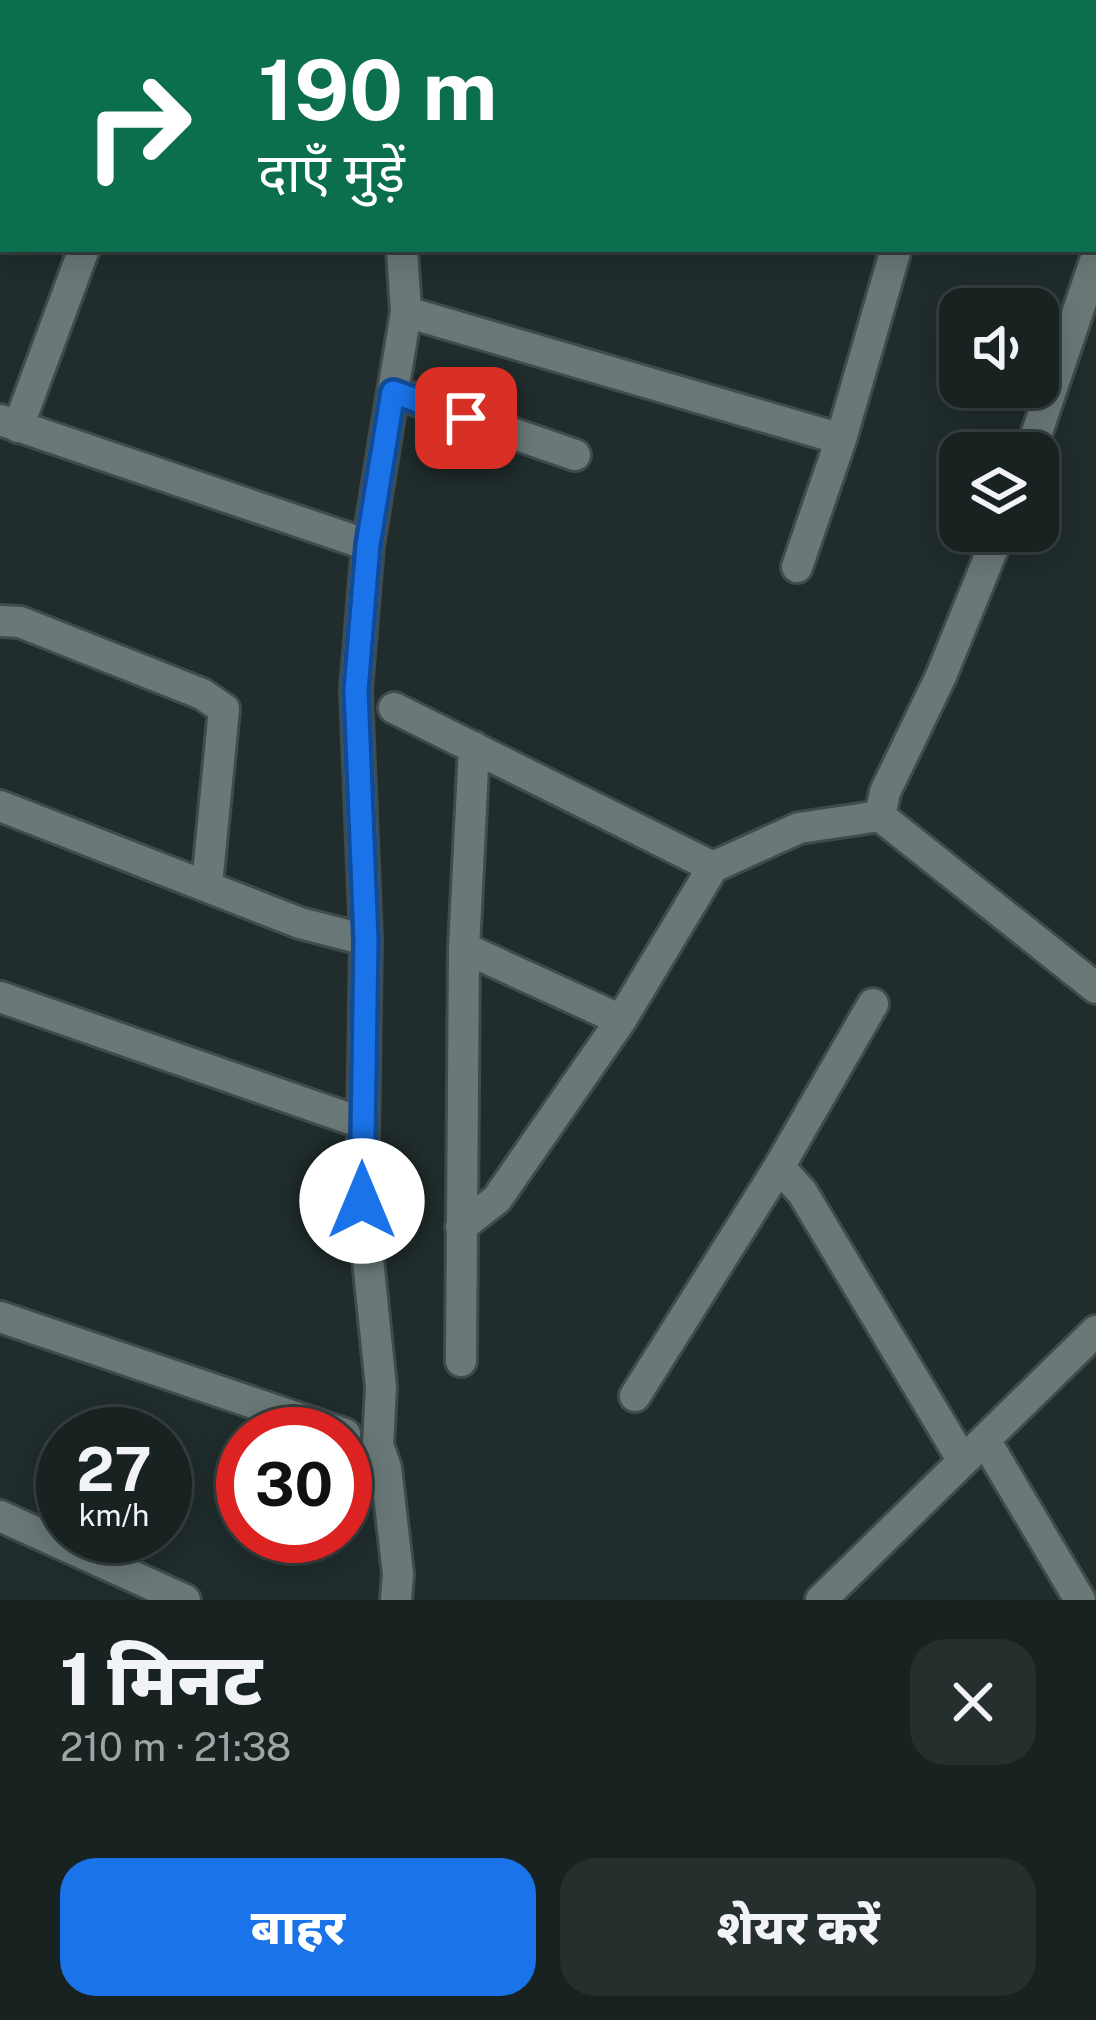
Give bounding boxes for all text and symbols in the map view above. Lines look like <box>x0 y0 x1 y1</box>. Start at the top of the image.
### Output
text: 190 m <box>258 40 497 139</box>
icon: right <box>60 48 216 204</box>
text: दाएँ मुड़ें <box>258 141 405 204</box>
map controls <box>939 288 1059 552</box>
button: sound <box>939 288 1059 408</box>
pin <box>415 367 517 469</box>
icon: arrive <box>433 385 499 451</box>
button: layers <box>939 432 1059 552</box>
position arrow <box>299 1138 425 1264</box>
speed limit sign: 30 <box>216 1407 372 1563</box>
text: 27 <box>76 1434 152 1505</box>
text: km/h <box>79 1497 149 1533</box>
text: 1 मिनट <box>60 1637 262 1721</box>
button: close <box>910 1639 1036 1765</box>
text: 210 m · 21:38 <box>60 1724 291 1770</box>
button: बाहर <box>60 1858 536 1996</box>
button: शेयर करें <box>560 1858 1036 1996</box>

